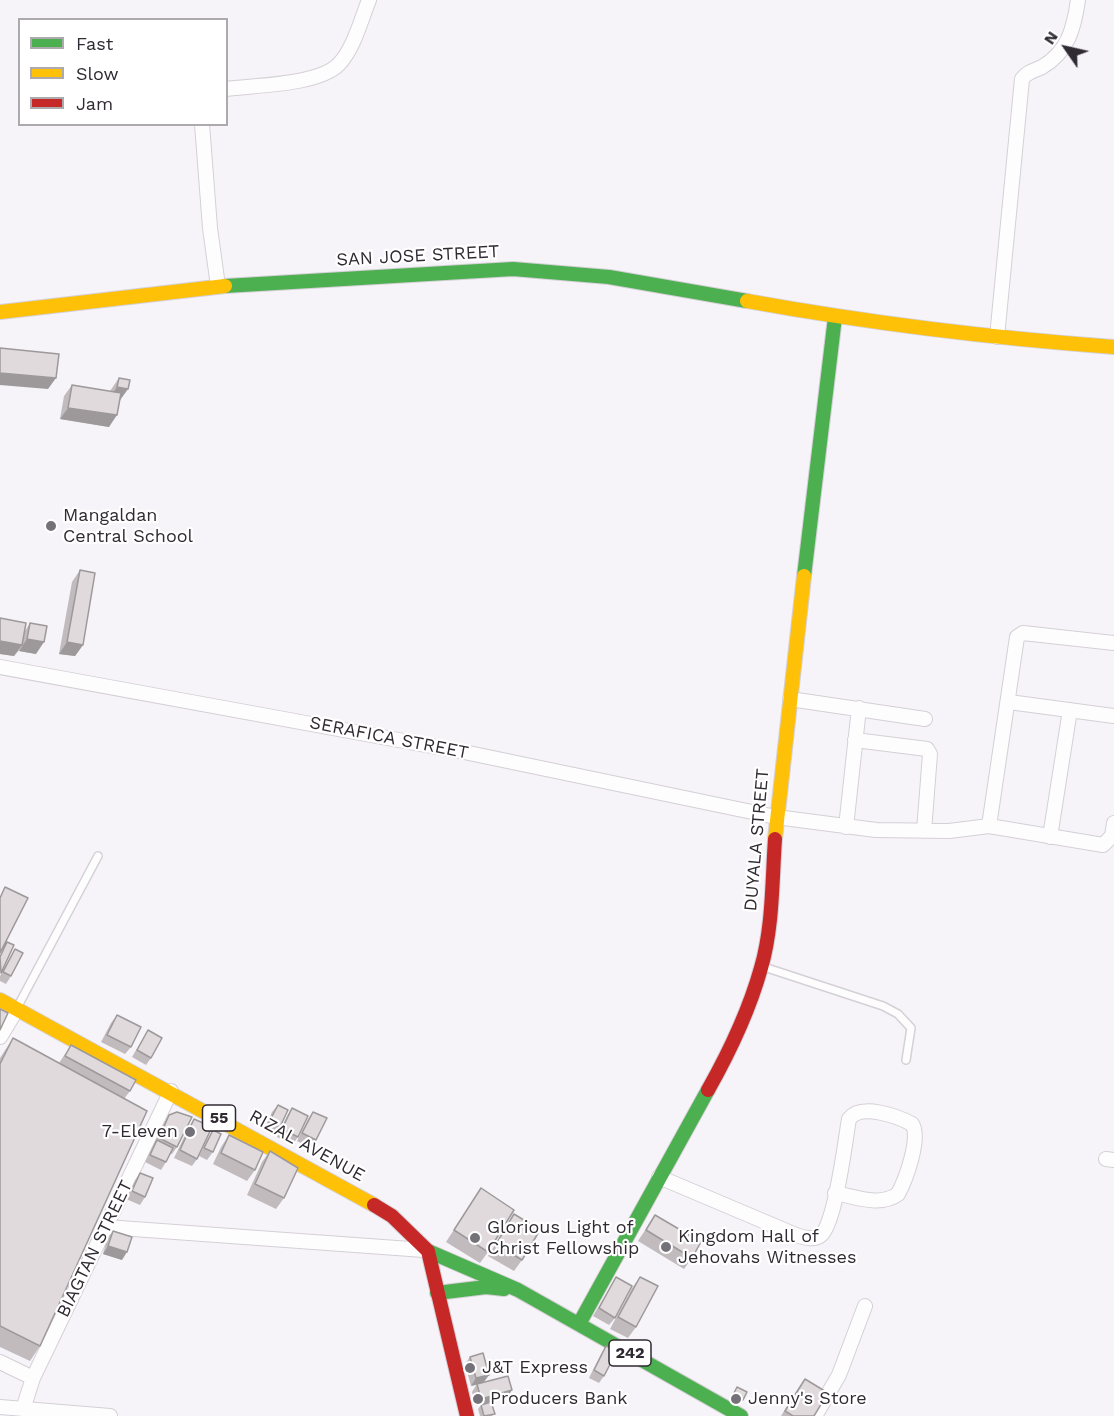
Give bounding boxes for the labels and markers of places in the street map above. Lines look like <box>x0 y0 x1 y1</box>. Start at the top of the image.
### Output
place label: Mangaldan Central School <box>63 505 193 548</box>
marker: Mangaldan Central School <box>44 519 58 533</box>
place label: 7-Eleven <box>102 1121 178 1143</box>
marker: 7-Eleven <box>183 1125 197 1139</box>
place label: Glorious Light of Christ Fellowship <box>487 1217 639 1260</box>
place label: Kingdom Hall of Jehovahs Witnesses <box>678 1226 856 1268</box>
marker: Glorious Light of Christ Fellowship <box>468 1231 482 1245</box>
marker: Kingdom Hall of Jehovahs Witnesses <box>659 1240 673 1254</box>
place label: J&T Express <box>482 1357 588 1379</box>
marker: J&T Express <box>463 1361 477 1375</box>
place label: Producers Bank <box>490 1388 628 1410</box>
place label: Jenny's Store <box>748 1388 867 1410</box>
marker: Producers Bank <box>471 1392 485 1406</box>
marker: Jenny's Store <box>729 1392 743 1406</box>

